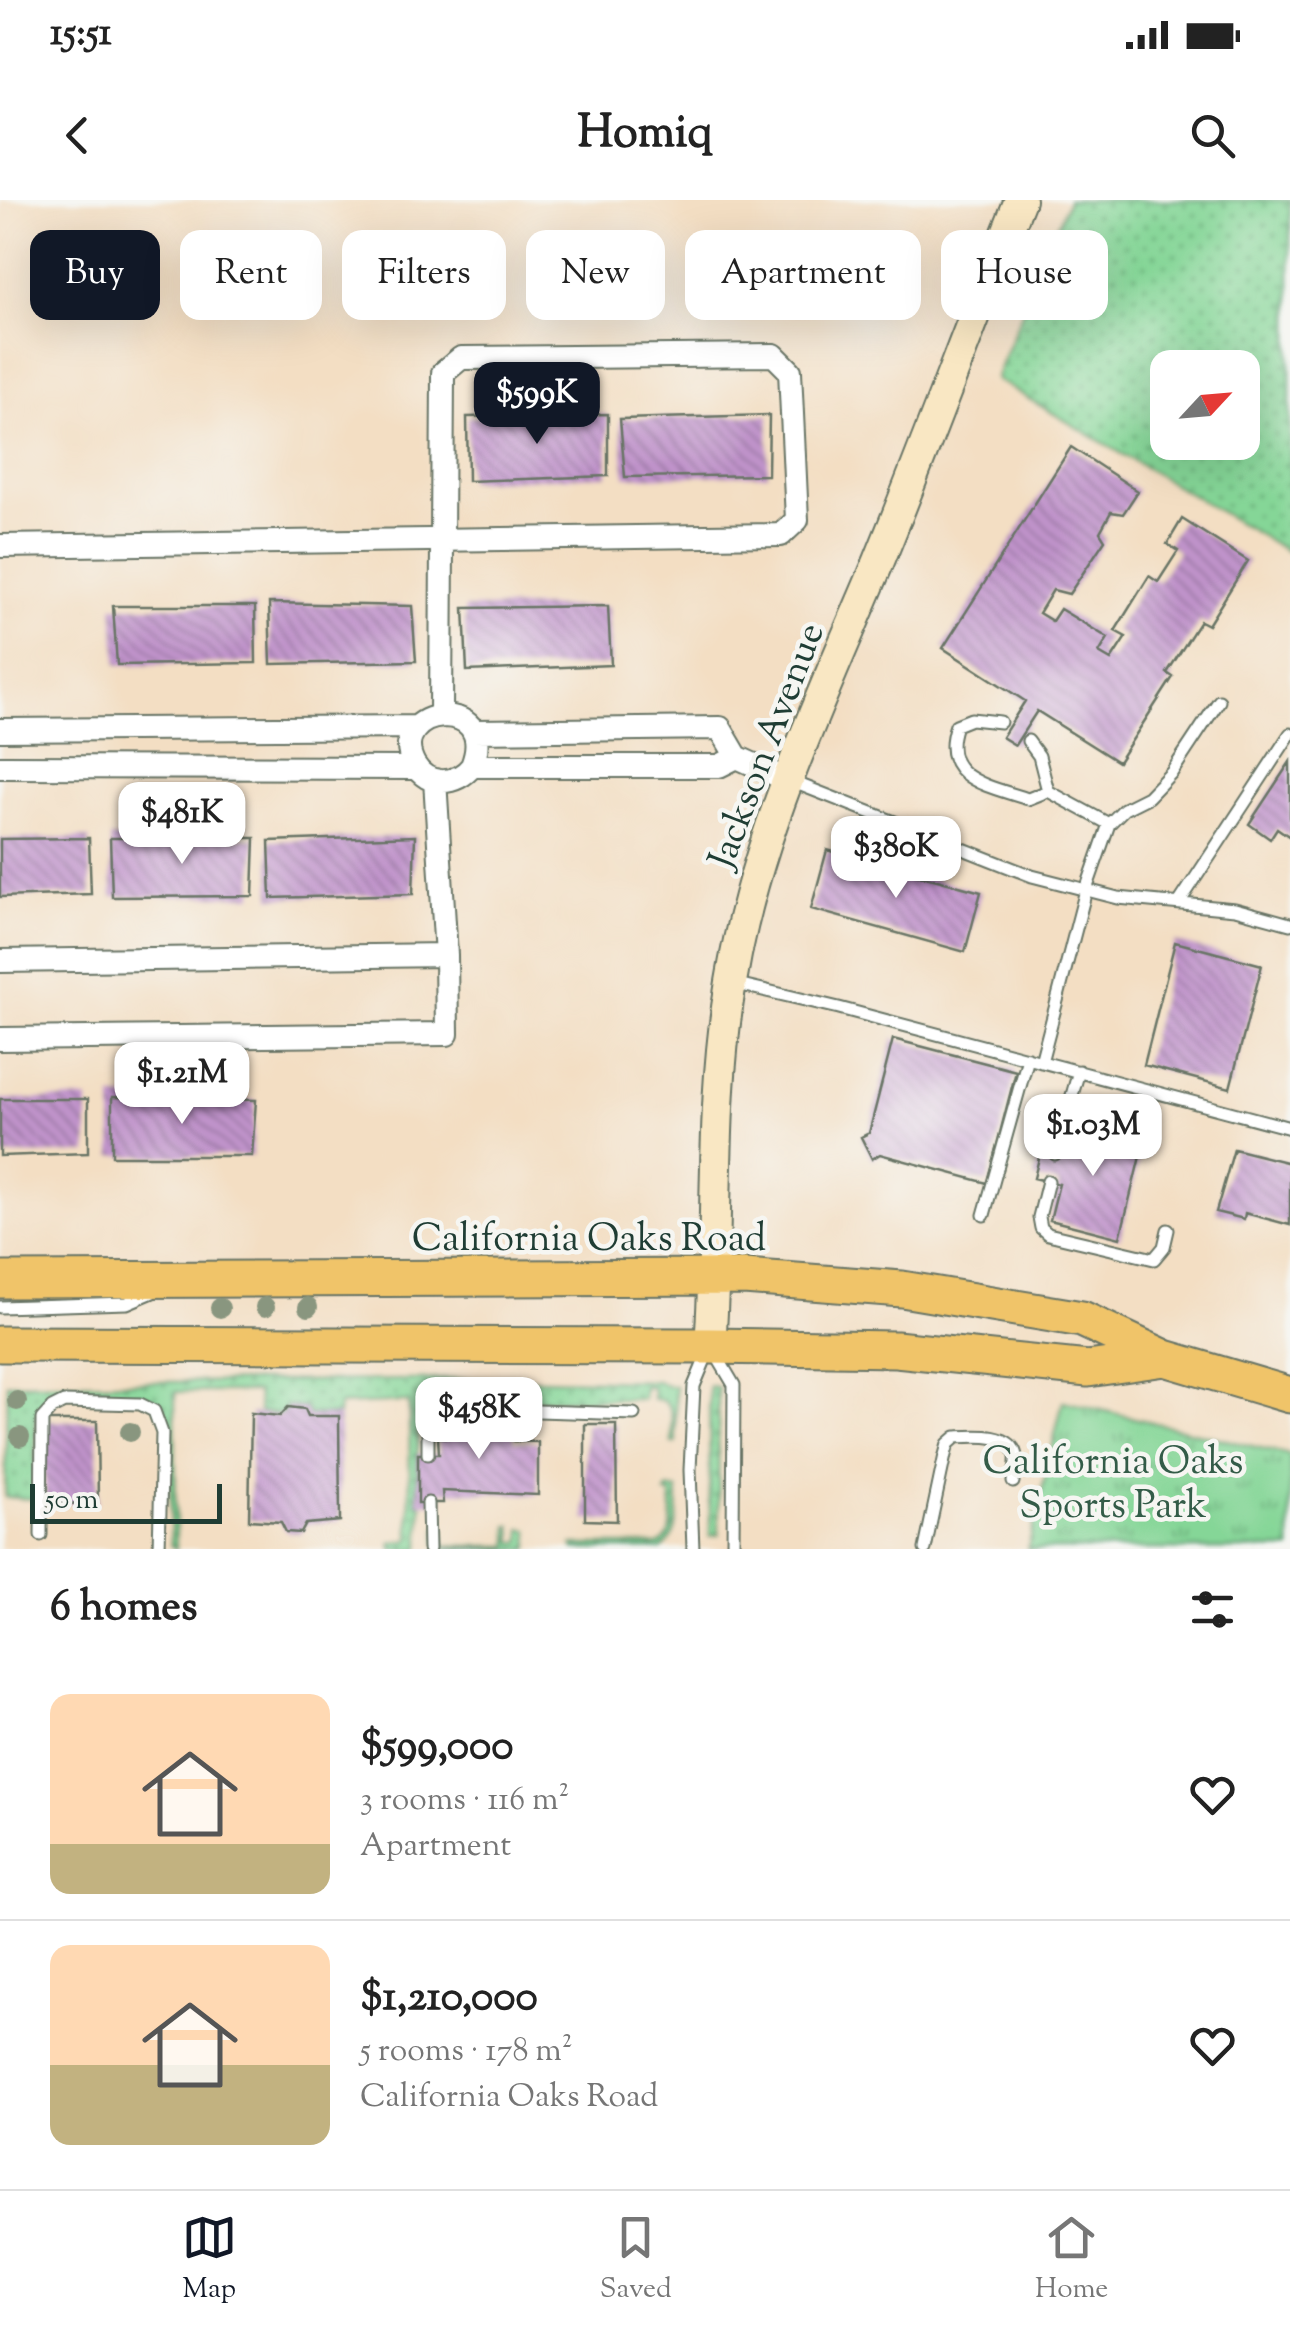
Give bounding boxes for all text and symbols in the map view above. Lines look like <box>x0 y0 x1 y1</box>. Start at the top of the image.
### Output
text: 15:51 <box>50 8 112 62</box>
text: Homiq <box>577 103 713 168</box>
icon: back <box>50 108 105 163</box>
icon: search <box>1185 108 1240 163</box>
chip: Buy <box>30 230 160 320</box>
chip: Rent <box>180 230 322 320</box>
chip: Filters <box>342 230 506 320</box>
chip: New <box>526 230 665 320</box>
chip: Apartment <box>685 230 921 320</box>
chip: House <box>941 230 1108 320</box>
north arrow <box>1150 350 1260 460</box>
map controls <box>1150 350 1260 460</box>
pin: $599K <box>467 362 607 447</box>
text: $599K <box>496 371 578 417</box>
street label: Jackson Avenue <box>696 616 840 879</box>
pin: $481K <box>112 782 252 867</box>
text: $481K <box>140 791 224 837</box>
pin: $380K <box>826 816 966 901</box>
text: $380K <box>853 825 939 871</box>
pin: $1.21M <box>101 1042 263 1127</box>
text: $1.21M <box>136 1051 228 1097</box>
pin: $1.03M <box>1012 1094 1174 1179</box>
text: $1.03M <box>1046 1103 1140 1149</box>
street label: California Oaks Road <box>412 1214 766 1268</box>
pin: $458K <box>409 1377 549 1462</box>
text: $458K <box>437 1386 521 1432</box>
park label: California Oaks Sports Park <box>983 1437 1243 1535</box>
scale bar <box>30 1479 222 1524</box>
text: 50 m <box>45 1481 99 1521</box>
text: 6 homes <box>50 1579 197 1639</box>
icon: filters <box>1185 1582 1240 1637</box>
text: $599,000 <box>360 1718 514 1778</box>
icon: home <box>130 1734 250 1854</box>
icon: heart <box>1185 1767 1240 1822</box>
text: 3 rooms · 116 m² <box>360 1778 569 1824</box>
text: Apartment <box>360 1824 511 1870</box>
text: $1,210,000 <box>360 1969 538 2029</box>
icon: home <box>130 1985 250 2105</box>
icon: heart <box>1185 2018 1240 2073</box>
text: 5 rooms · 178 m² <box>360 2029 572 2075</box>
text: California Oaks Road <box>360 2075 658 2121</box>
tab: Map <box>182 2210 237 2310</box>
tab: Saved <box>600 2210 672 2310</box>
tab: Home <box>1035 2210 1108 2310</box>

